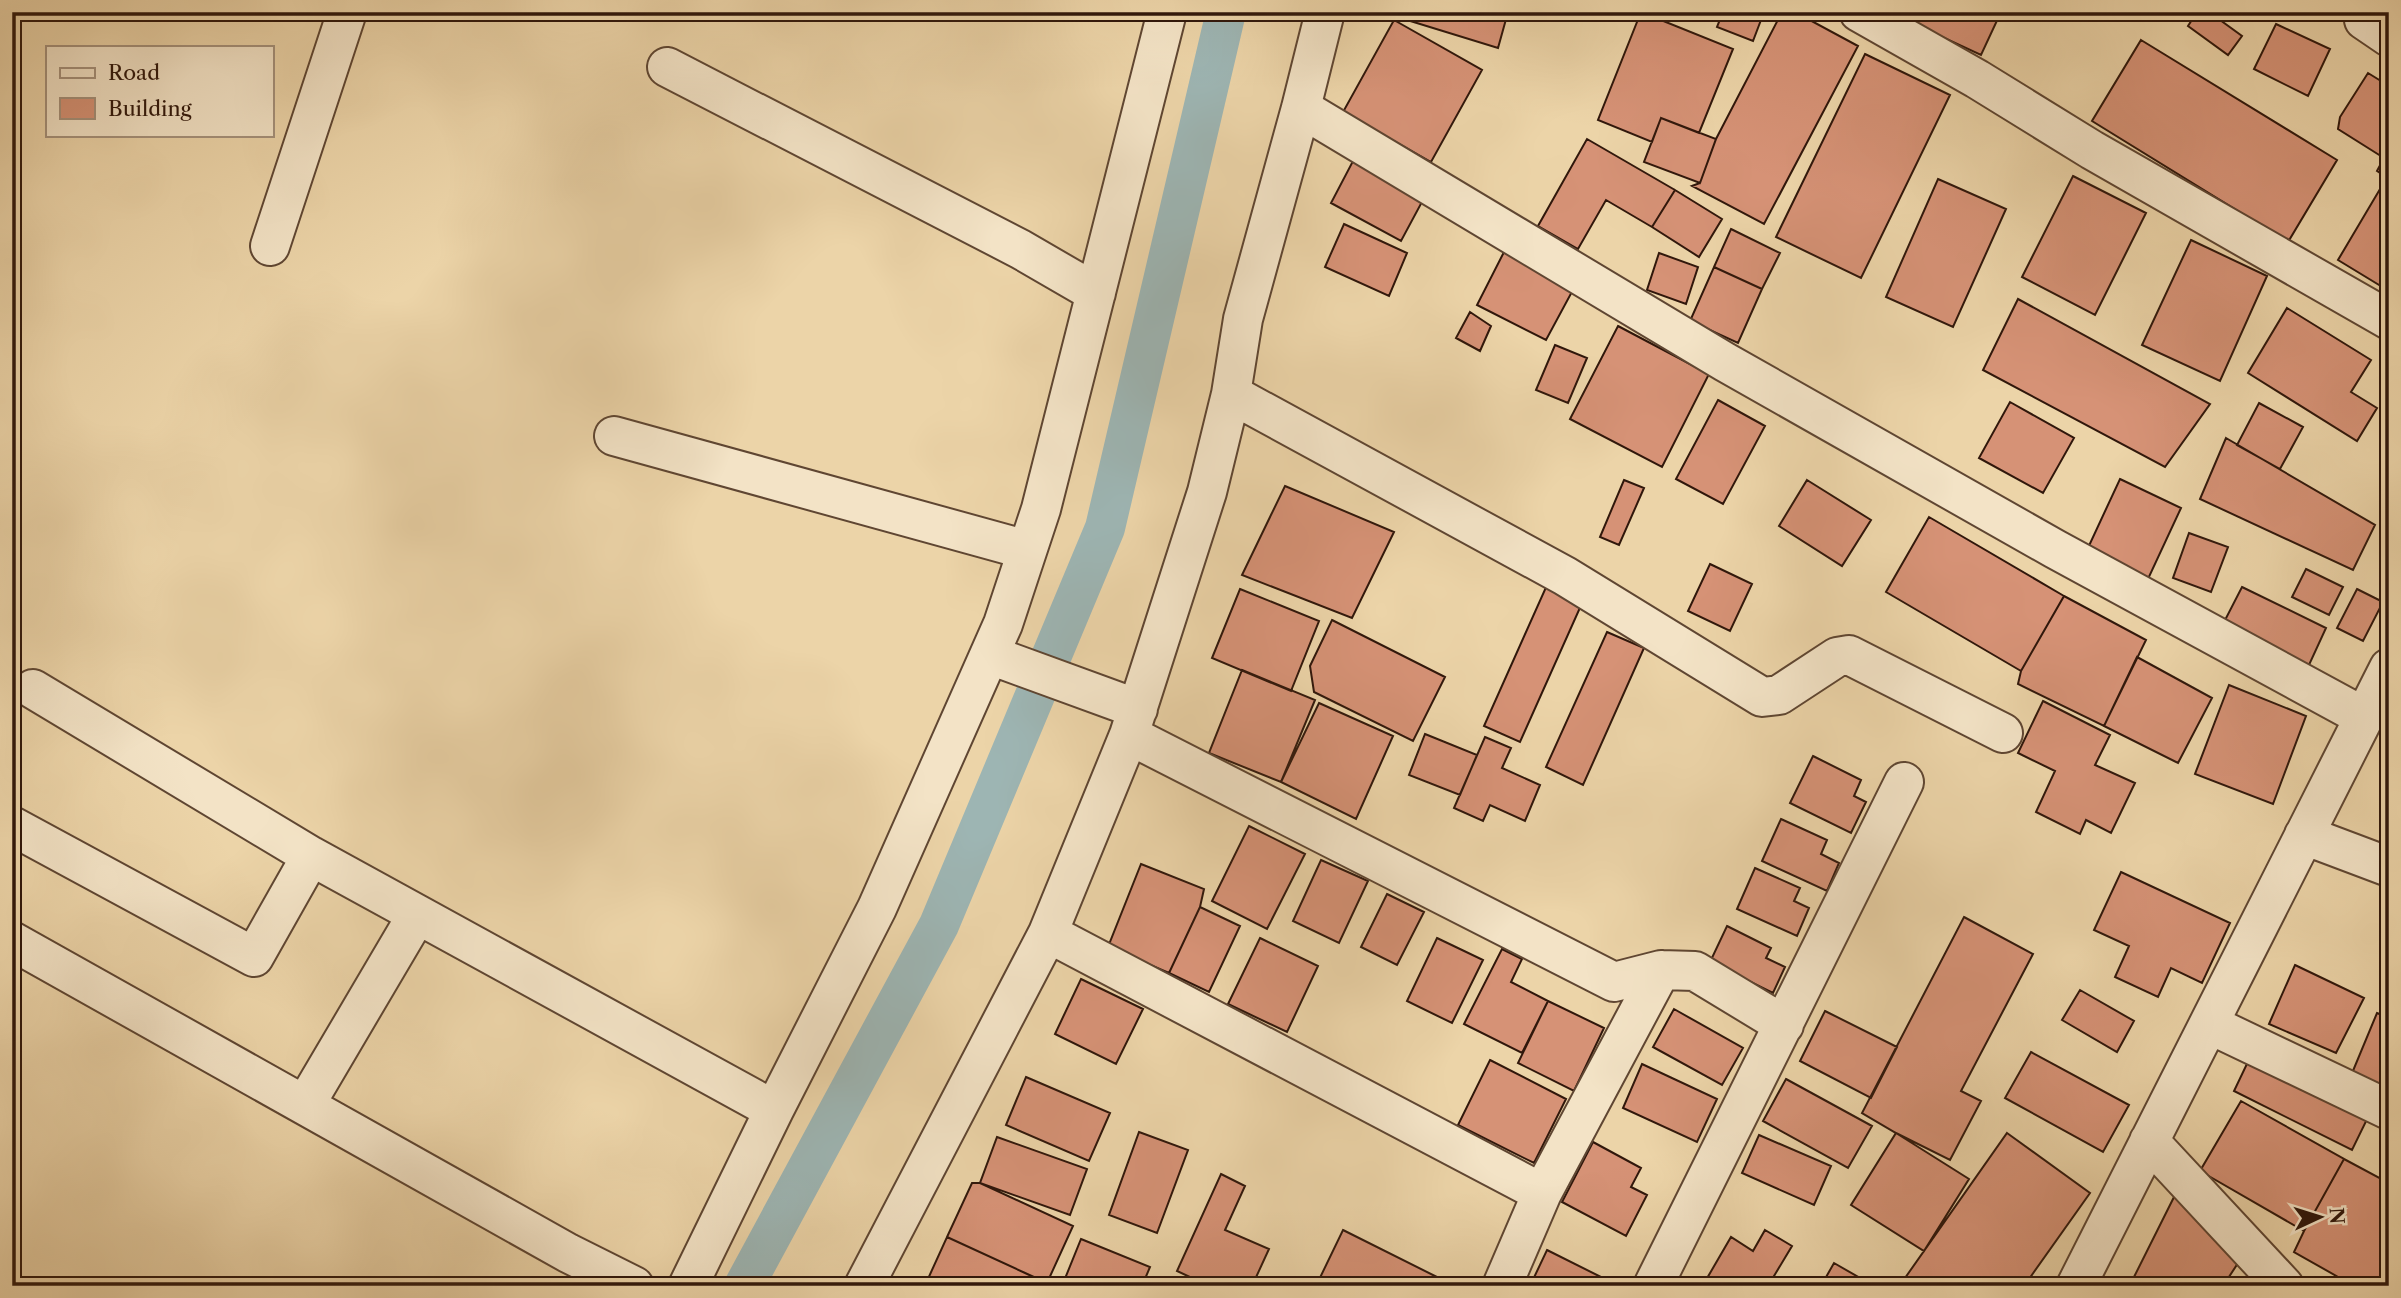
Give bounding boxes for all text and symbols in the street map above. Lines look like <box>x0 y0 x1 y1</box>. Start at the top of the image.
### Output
legend <box>46 46 273 136</box>
text: Road <box>108 60 160 85</box>
text: Building <box>108 96 193 121</box>
north arrow <box>2286 1182 2356 1252</box>
text: N <box>2324 1207 2349 1225</box>

